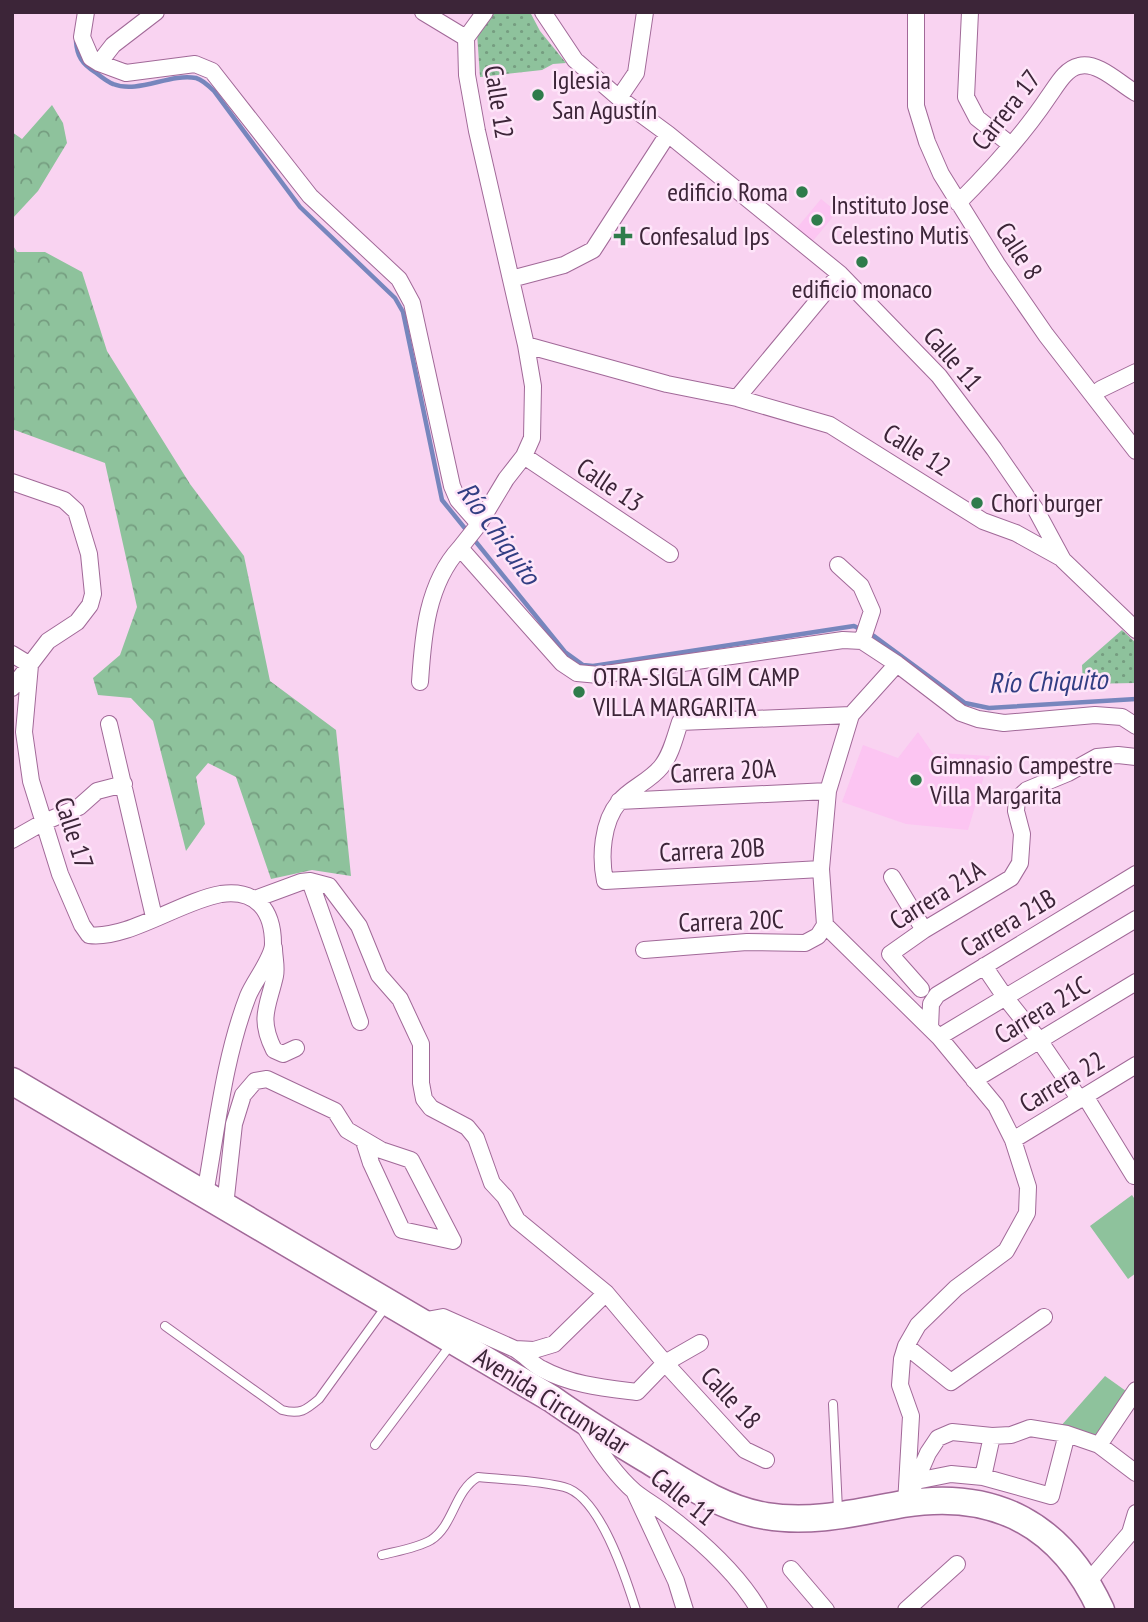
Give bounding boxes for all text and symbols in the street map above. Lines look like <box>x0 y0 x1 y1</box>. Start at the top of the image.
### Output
street label: Calle 12 <box>477 63 522 141</box>
place label: Iglesia San Agustín <box>552 63 657 126</box>
street label: Carrera 17 <box>964 63 1047 157</box>
marker: Iglesia San Agustín <box>530 87 546 103</box>
place label: edificio Roma <box>667 175 788 208</box>
marker: edificio Roma <box>794 184 810 200</box>
place label: Instituto Jose Celestino Mutis <box>831 188 969 251</box>
marker: Instituto Jose Celestino Mutis <box>809 212 825 228</box>
street label: Calle 8 <box>989 216 1050 286</box>
place label: Confesalud Ips <box>639 219 770 252</box>
marker: Confesalud Ips <box>613 226 633 246</box>
marker: edificio monaco <box>854 254 870 270</box>
place label: edificio monaco <box>792 272 932 305</box>
street label: Calle 11 <box>917 320 990 397</box>
street label: Calle 12 <box>877 416 957 483</box>
street label: Calle 13 <box>570 450 650 519</box>
water label: Río Chiquito <box>450 474 550 593</box>
place label: Chori burger <box>991 486 1103 519</box>
marker: Chori burger <box>969 495 985 511</box>
place label: OTRA-SIGLA GIM CAMP VILLA MARGARITA <box>592 660 800 723</box>
water label: Río Chiquito <box>988 660 1110 701</box>
marker: OTRA-SIGLA GIM CAMP VILLA MARGARITA <box>571 684 587 700</box>
place label: Gimnasio Campestre Villa Margarita <box>929 748 1113 811</box>
street label: Carrera 20A <box>669 751 777 790</box>
marker: Gimnasio Campestre Villa Margarita <box>908 772 924 788</box>
street label: Calle 17 <box>47 793 102 873</box>
street label: Carrera 20B <box>658 830 766 869</box>
street label: Carrera 21A <box>883 852 991 937</box>
street label: Carrera 21B <box>954 881 1062 964</box>
street label: Carrera 20C <box>678 902 784 939</box>
street label: Carrera 21C <box>988 968 1095 1051</box>
street label: Carrera 22 <box>1013 1043 1110 1120</box>
street label: Avenida Circunvalar <box>468 1340 636 1462</box>
street label: Calle 18 <box>694 1359 769 1436</box>
street label: Calle 11 <box>644 1461 722 1533</box>

